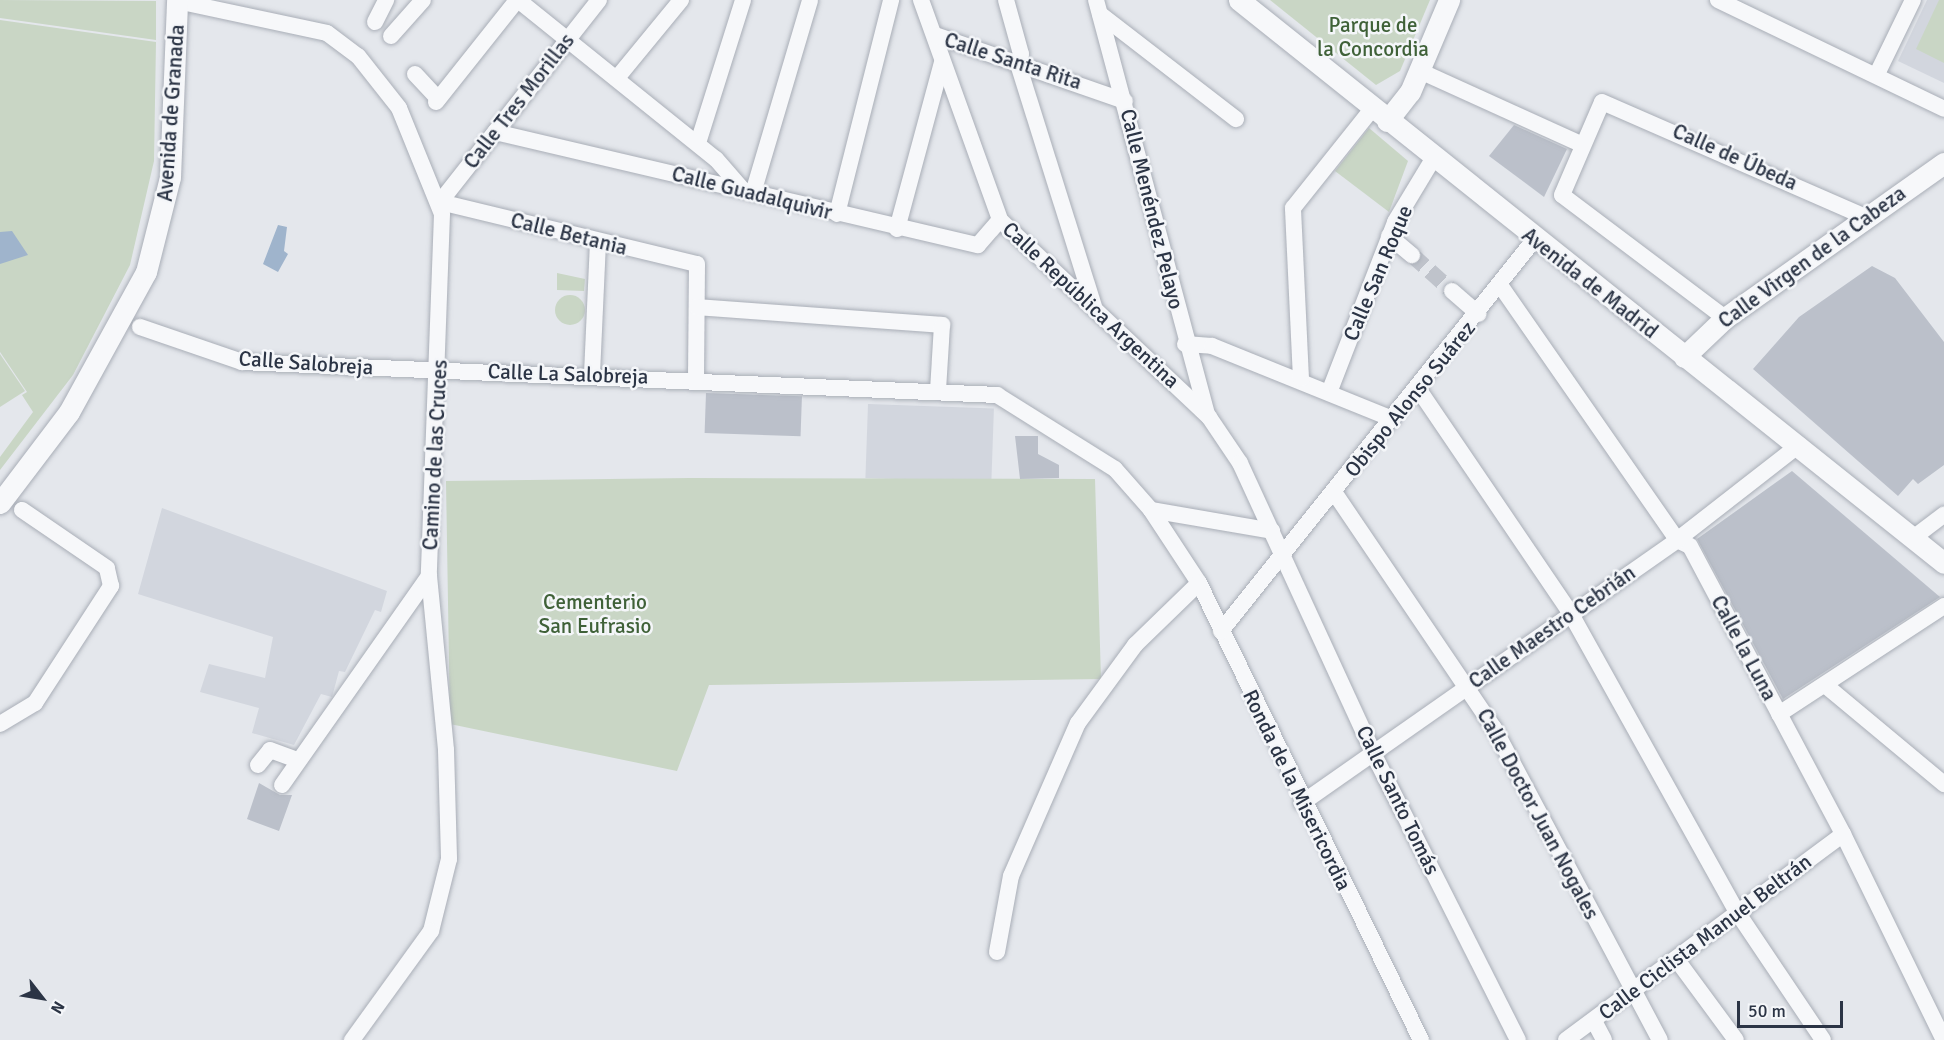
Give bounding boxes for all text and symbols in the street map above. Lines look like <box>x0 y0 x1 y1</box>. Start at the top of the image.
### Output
park label: Parque de la Concordia <box>1317 12 1429 62</box>
street label: Avenida de Granada <box>152 24 190 202</box>
street label: Calle Santa Rita <box>941 27 1085 95</box>
street label: Calle Tres Morillas <box>458 28 580 174</box>
street label: Calle Menéndez Pelayo <box>1115 106 1189 312</box>
street label: Calle de Úbeda <box>1669 118 1801 196</box>
street label: Calle Guadalquivir <box>669 161 835 225</box>
street label: Calle Virgen de la Cabeza <box>1713 180 1911 334</box>
street label: Calle San Roque <box>1338 201 1418 345</box>
street label: Calle Betania <box>508 207 630 261</box>
street label: Calle República Argentina <box>997 217 1185 393</box>
street label: Avenida de Madrid <box>1517 222 1663 344</box>
street label: Obispo Alonso Suárez <box>1339 316 1481 482</box>
street label: Calle Salobreja <box>238 346 374 380</box>
street label: Camino de las Cruces <box>417 359 453 551</box>
street label: Calle La Salobreja <box>487 359 649 389</box>
street label: Calle Maestro Cebrián <box>1464 560 1640 694</box>
park label: Cementerio San Eufrasio <box>539 589 651 639</box>
street label: Calle la Luna <box>1706 591 1782 705</box>
street label: Ronda de la Misericordia <box>1237 685 1357 895</box>
street label: Calle Doctor Juan Nogales <box>1472 704 1604 924</box>
street label: Calle Santo Tomás <box>1351 721 1445 879</box>
street label: Calle Ciclista Manuel Beltrán <box>1594 849 1816 1025</box>
north arrow <box>12 968 72 1028</box>
scale bar <box>1740 989 1846 1027</box>
text: N <box>46 997 69 1017</box>
text: 50 m <box>1748 1000 1786 1022</box>

